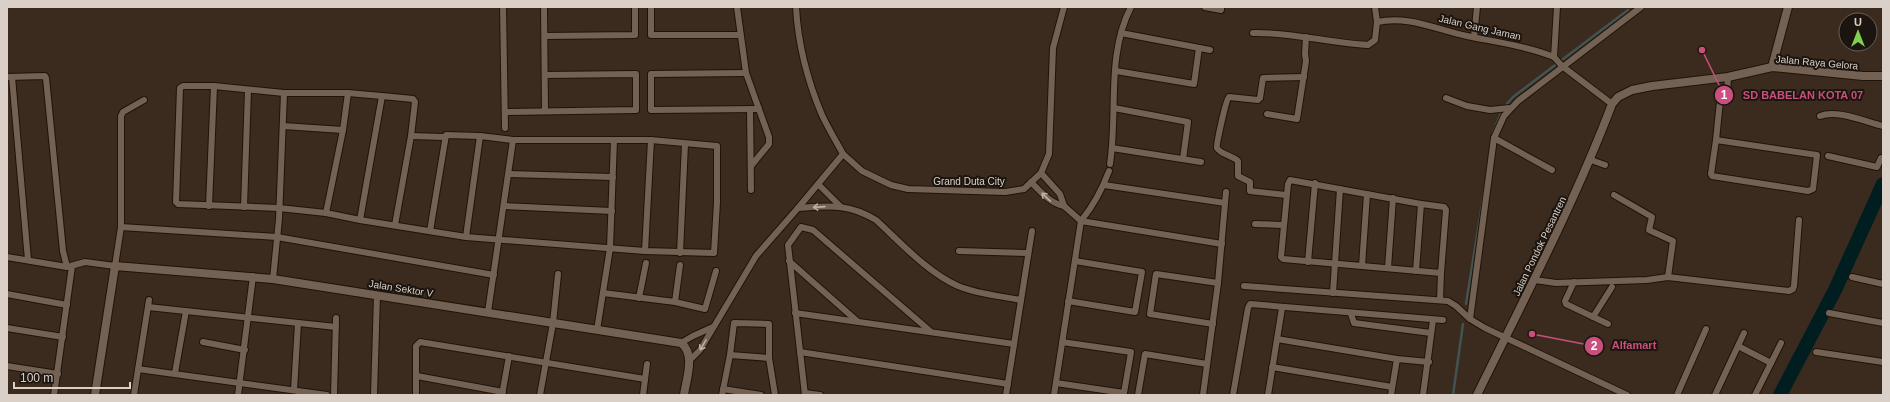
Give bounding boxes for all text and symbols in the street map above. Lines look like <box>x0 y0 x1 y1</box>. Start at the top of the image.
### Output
north arrow <box>1838 12 1878 52</box>
street label: Jalan Gang Jaman <box>1438 13 1522 42</box>
text: U <box>1854 16 1862 28</box>
street label: Jalan Raya Gelora <box>1775 53 1859 72</box>
callout: SD BABELAN KOTA 07 <box>1714 84 1871 107</box>
text: 1 <box>1721 88 1728 102</box>
text: SD BABELAN KOTA 07 <box>1743 89 1863 101</box>
street label: Grand Duta City <box>933 176 1005 187</box>
one-way arrow <box>1041 192 1051 201</box>
street label: Jalan Pondok Pesantren <box>1511 195 1568 298</box>
one-way arrow <box>813 203 826 211</box>
street label: Jalan Sektor V <box>368 278 434 299</box>
callout: Alfamart <box>1584 334 1664 357</box>
one-way arrow <box>698 339 706 351</box>
text: 2 <box>1591 339 1598 353</box>
text: Alfamart <box>1612 339 1657 351</box>
scale bar <box>14 364 130 390</box>
text: 100 m <box>20 371 53 385</box>

